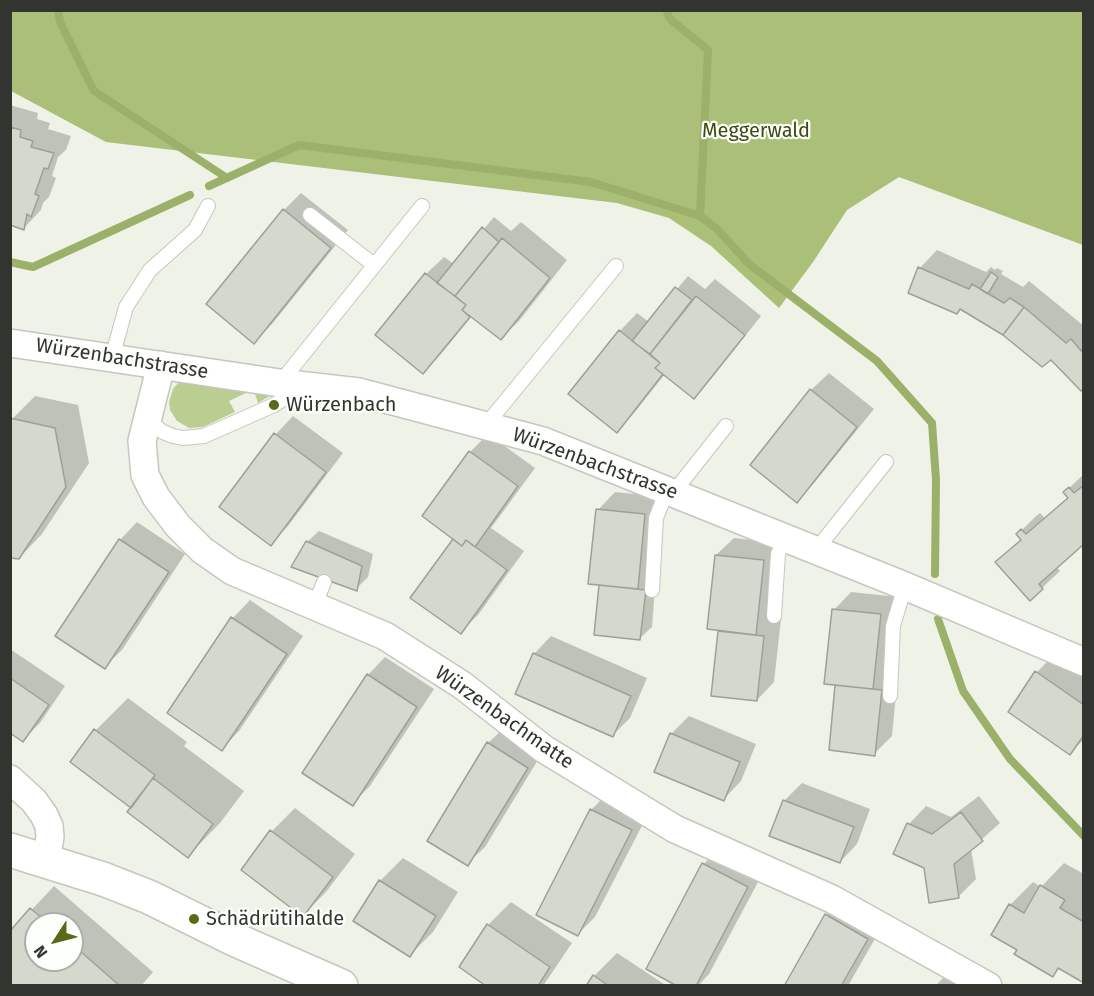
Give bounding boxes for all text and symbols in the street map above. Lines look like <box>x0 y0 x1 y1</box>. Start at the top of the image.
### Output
park label: Meggerwald <box>702 119 810 143</box>
street label: Würzenbachstrasse <box>34 334 210 384</box>
place label: Würzenbach <box>286 393 397 417</box>
marker: Würzenbach <box>267 398 281 412</box>
street label: Würzenbachstrasse <box>509 423 681 505</box>
street label: Würzenbachmatte <box>430 661 578 775</box>
place label: Schädrütihalde <box>206 907 344 931</box>
north arrow <box>24 912 84 972</box>
marker: Schädrütihalde <box>187 912 201 926</box>
text: N <box>30 942 51 962</box>

